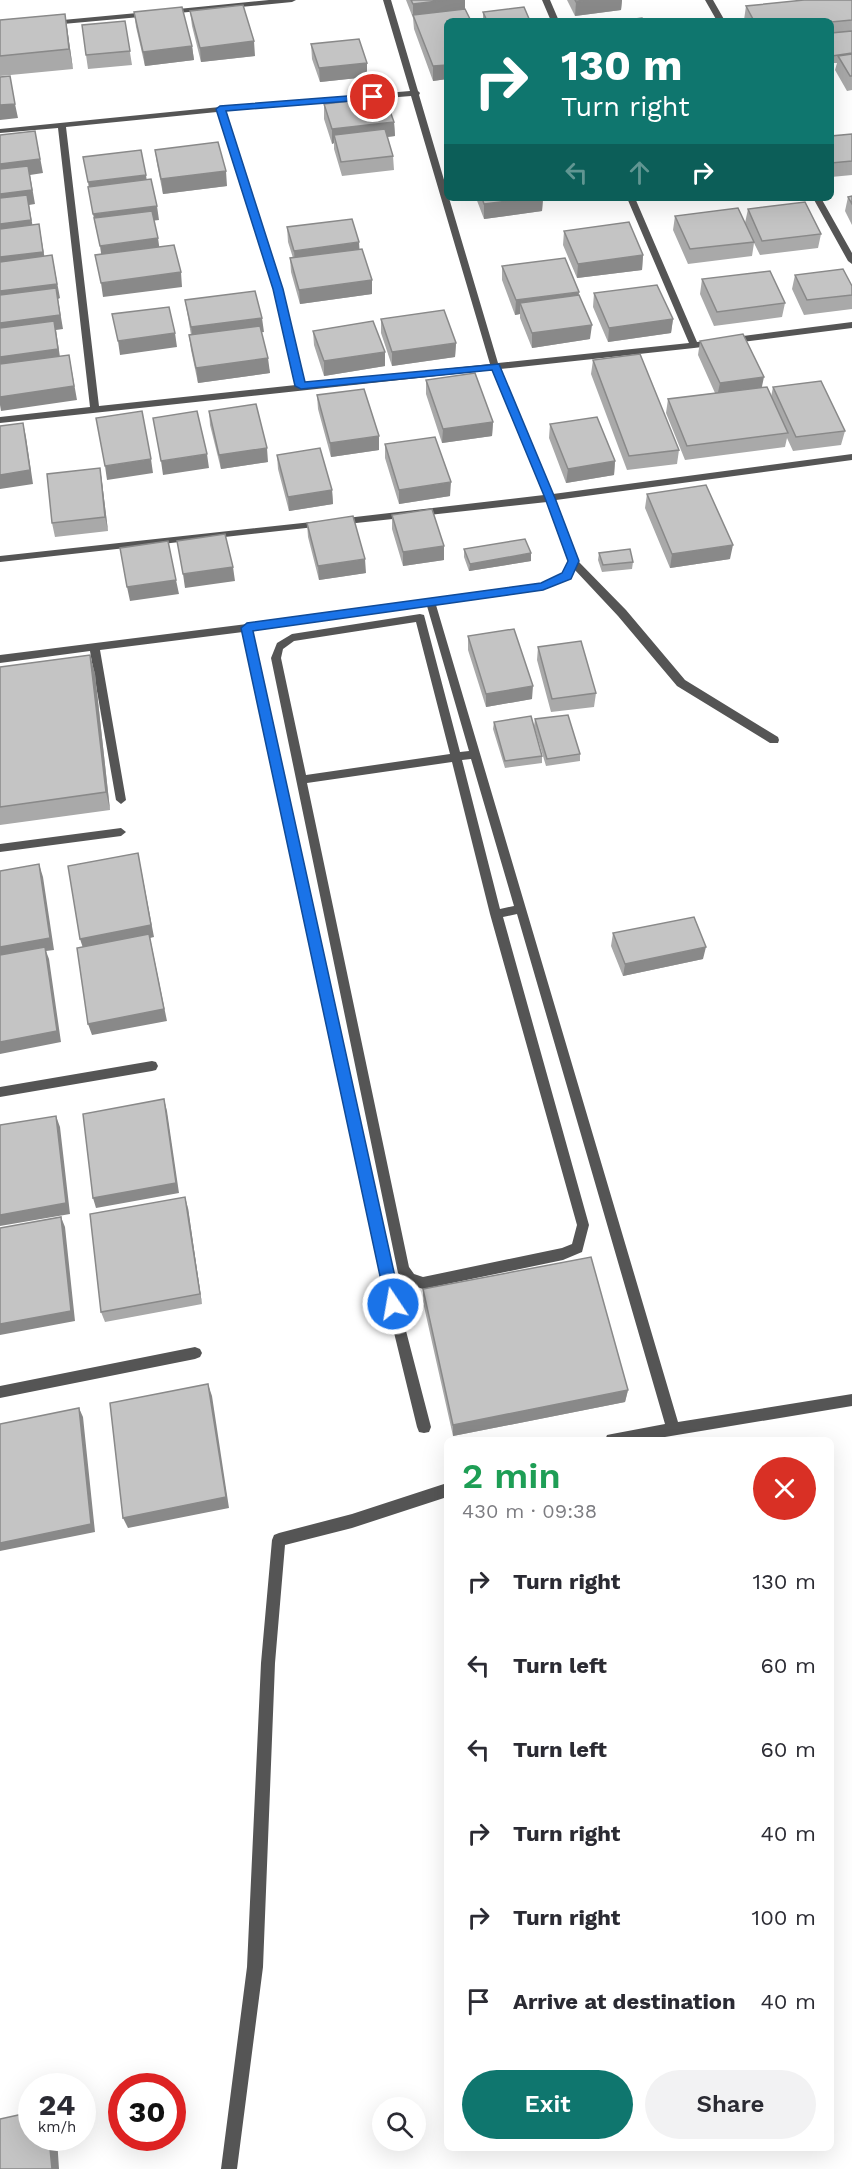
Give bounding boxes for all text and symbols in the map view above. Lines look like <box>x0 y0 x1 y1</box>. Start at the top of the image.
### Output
text: 130 m <box>561 41 683 90</box>
icon: right <box>462 42 540 120</box>
pin <box>347 71 398 122</box>
icon: arrive <box>356 80 389 113</box>
text: Turn right <box>561 91 690 123</box>
icon: left <box>560 156 593 189</box>
icon: ahead <box>623 156 656 189</box>
icon: right <box>686 156 719 189</box>
position arrow <box>361 1272 425 1336</box>
text: 2 min <box>462 1455 561 1497</box>
button: close <box>753 1457 816 1520</box>
text: 430 m · 09:38 <box>462 1499 597 1523</box>
icon: right <box>462 1565 495 1598</box>
text: Turn right <box>513 1569 620 1594</box>
text: 130 m <box>752 1569 816 1594</box>
icon: left <box>462 1649 495 1682</box>
text: Turn left <box>513 1653 607 1678</box>
text: 60 m <box>760 1653 816 1678</box>
icon: left <box>462 1733 495 1766</box>
text: Turn left <box>513 1737 607 1762</box>
text: 60 m <box>760 1737 816 1762</box>
icon: right <box>462 1817 495 1850</box>
text: Turn right <box>513 1821 620 1846</box>
text: 40 m <box>760 1821 816 1846</box>
icon: right <box>462 1901 495 1934</box>
text: Turn right <box>513 1905 620 1930</box>
text: 100 m <box>752 1905 816 1930</box>
icon: arrive <box>462 1985 495 2018</box>
text: Arrive at destination <box>513 1989 736 2014</box>
text: 40 m <box>760 1989 816 2014</box>
button: Exit <box>462 2070 633 2139</box>
button: Share <box>645 2070 816 2139</box>
speed limit sign: 30 <box>108 2073 186 2151</box>
text: 24 <box>39 2087 75 2122</box>
map controls <box>372 2097 426 2151</box>
button: search <box>372 2097 426 2151</box>
text: km/h <box>38 2118 76 2136</box>

